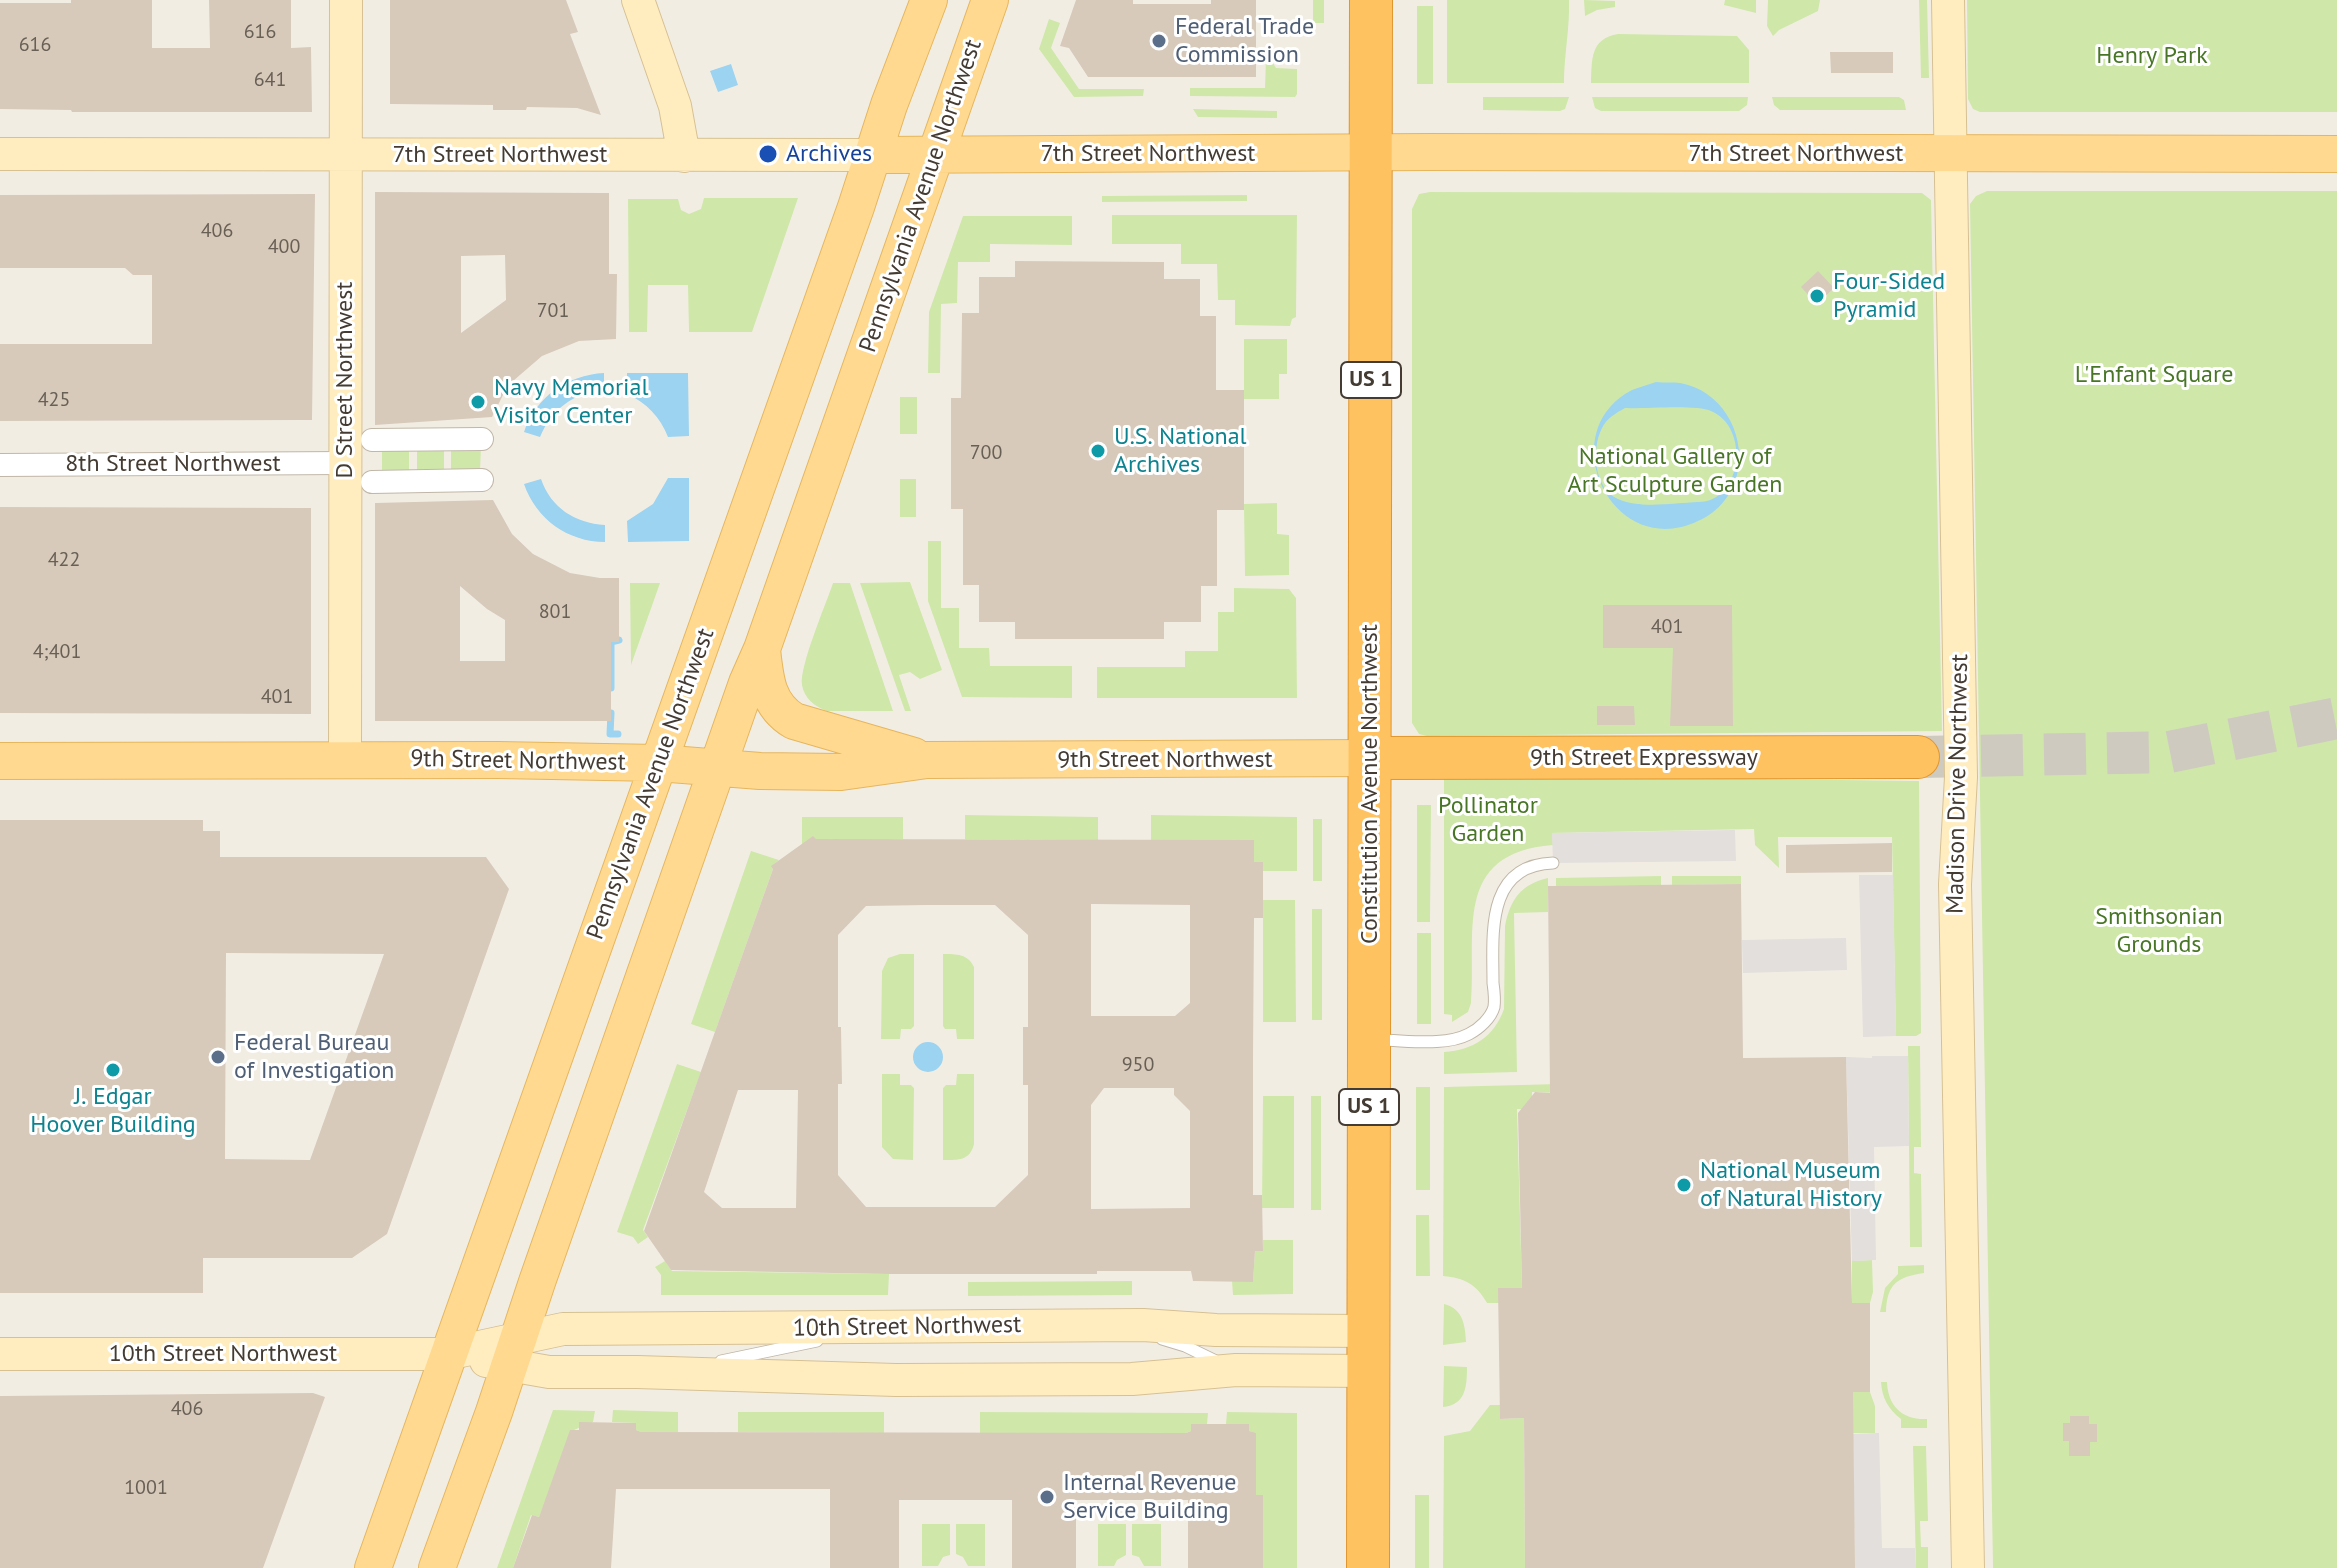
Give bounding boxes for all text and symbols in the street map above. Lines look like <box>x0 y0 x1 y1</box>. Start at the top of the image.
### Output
place label: Federal Trade Commission <box>1175 13 1314 69</box>
house number: 616 <box>244 20 276 44</box>
marker: Federal Trade Commission <box>1150 32 1168 50</box>
house number: 616 <box>19 33 51 57</box>
street label: Pennsylvania Avenue Northwest <box>854 36 988 356</box>
park label: Henry Park <box>2096 42 2208 70</box>
house number: 641 <box>254 68 286 92</box>
place label: Archives <box>786 140 872 168</box>
street label: 7th Street Northwest <box>1041 140 1255 168</box>
street label: 7th Street Northwest <box>1689 140 1903 168</box>
street label: 7th Street Northwest <box>393 141 607 169</box>
marker: Archives <box>757 143 779 165</box>
house number: 406 <box>201 219 233 243</box>
house number: 400 <box>268 235 300 259</box>
place label: Four-Sided Pyramid <box>1833 268 1945 324</box>
street label: D Street Northwest <box>331 282 359 478</box>
marker: Four-Sided Pyramid <box>1808 287 1826 305</box>
house number: 701 <box>537 299 569 323</box>
park label: L'Enfant Square <box>2075 361 2233 389</box>
road number: US 1 <box>1341 362 1401 398</box>
place label: Navy Memorial Visitor Center <box>494 374 648 430</box>
house number: 425 <box>38 388 70 412</box>
marker: Navy Memorial Visitor Center <box>469 393 487 411</box>
place label: U.S. National Archives <box>1114 423 1247 479</box>
house number: 700 <box>970 441 1002 465</box>
marker: U.S. National Archives <box>1089 442 1107 460</box>
park label: National Gallery of Art Sculpture Garden <box>1568 443 1782 499</box>
street label: 8th Street Northwest <box>65 450 281 478</box>
house number: 422 <box>48 548 80 572</box>
house number: 801 <box>539 600 571 624</box>
house number: 401 <box>1651 615 1683 639</box>
street label: Constitution Avenue Northwest <box>1356 624 1384 944</box>
street label: Pennsylvania Avenue Northwest <box>581 625 721 943</box>
house number: 4;401 <box>33 640 81 664</box>
street label: Madison Drive Northwest <box>1941 654 1975 914</box>
house number: 401 <box>261 685 293 709</box>
street label: 9th Street Expressway <box>1530 744 1758 772</box>
street label: 9th Street Northwest <box>410 745 626 777</box>
street label: 9th Street Northwest <box>1057 746 1273 774</box>
park label: Pollinator Garden <box>1438 792 1538 848</box>
park label: Smithsonian Grounds <box>2095 903 2223 959</box>
place label: Federal Bureau of Investigation <box>234 1029 394 1085</box>
marker: Federal Bureau of Investigation <box>209 1048 227 1066</box>
house number: 950 <box>1122 1053 1154 1077</box>
marker: J. Edgar Hoover Building <box>104 1061 122 1079</box>
place label: J. Edgar Hoover Building <box>30 1083 196 1139</box>
road number: US 1 <box>1339 1089 1399 1125</box>
place label: National Museum of Natural History <box>1700 1157 1882 1213</box>
marker: National Museum of Natural History <box>1675 1176 1693 1194</box>
street label: 10th Street Northwest <box>793 1311 1021 1343</box>
street label: 10th Street Northwest <box>109 1340 337 1368</box>
house number: 406 <box>171 1397 203 1421</box>
place label: Internal Revenue Service Building <box>1063 1469 1236 1525</box>
house number: 1001 <box>124 1476 168 1500</box>
marker: Internal Revenue Service Building <box>1038 1488 1056 1506</box>

